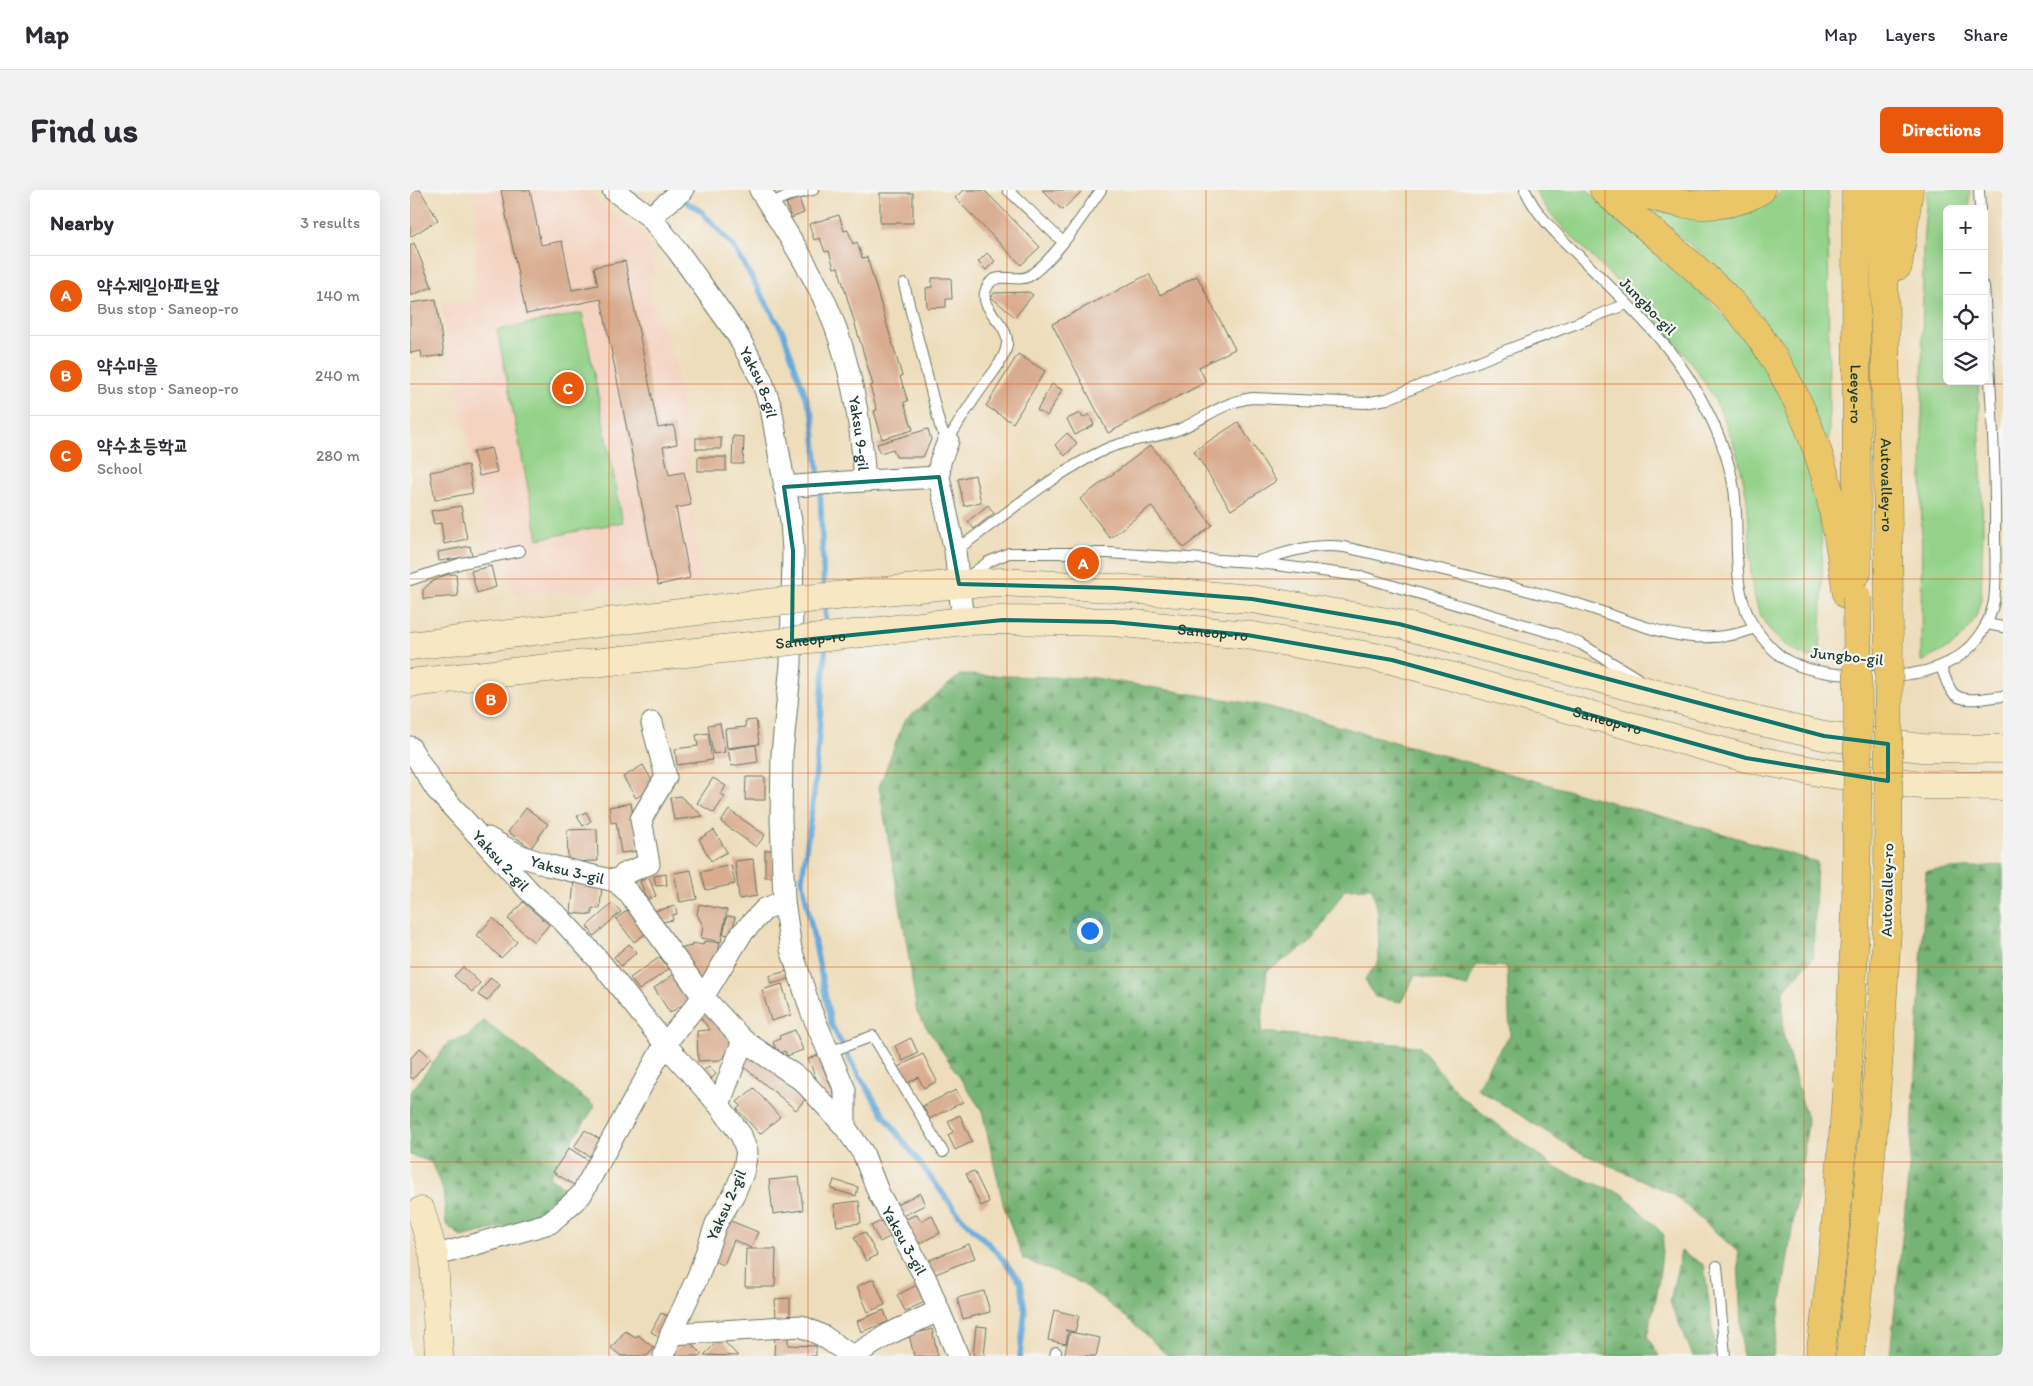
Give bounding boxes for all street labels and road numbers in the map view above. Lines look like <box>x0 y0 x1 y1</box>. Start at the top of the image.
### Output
street label: Jungbo-gil <box>1616 273 1681 339</box>
street label: Yaksu 8-gil <box>736 343 782 420</box>
street label: Leeye-ro <box>1847 364 1866 424</box>
street label: Yaksu 9-gil <box>845 394 874 472</box>
street label: Autovalley-ro <box>1877 438 1898 532</box>
street label: Saneop-ro <box>1177 619 1249 645</box>
street label: Saneop-ro <box>774 625 847 652</box>
street label: Jungbo-gil <box>1809 643 1885 669</box>
street label: Saneop-ro <box>1571 701 1644 738</box>
street label: Yaksu 2-gil <box>469 826 534 895</box>
street label: Autovalley-ro <box>1877 843 1897 937</box>
street label: Yaksu 3-gil <box>528 850 607 888</box>
street label: Yaksu 2-gil <box>702 1166 750 1243</box>
street label: Yaksu 3-gil <box>878 1202 932 1279</box>

